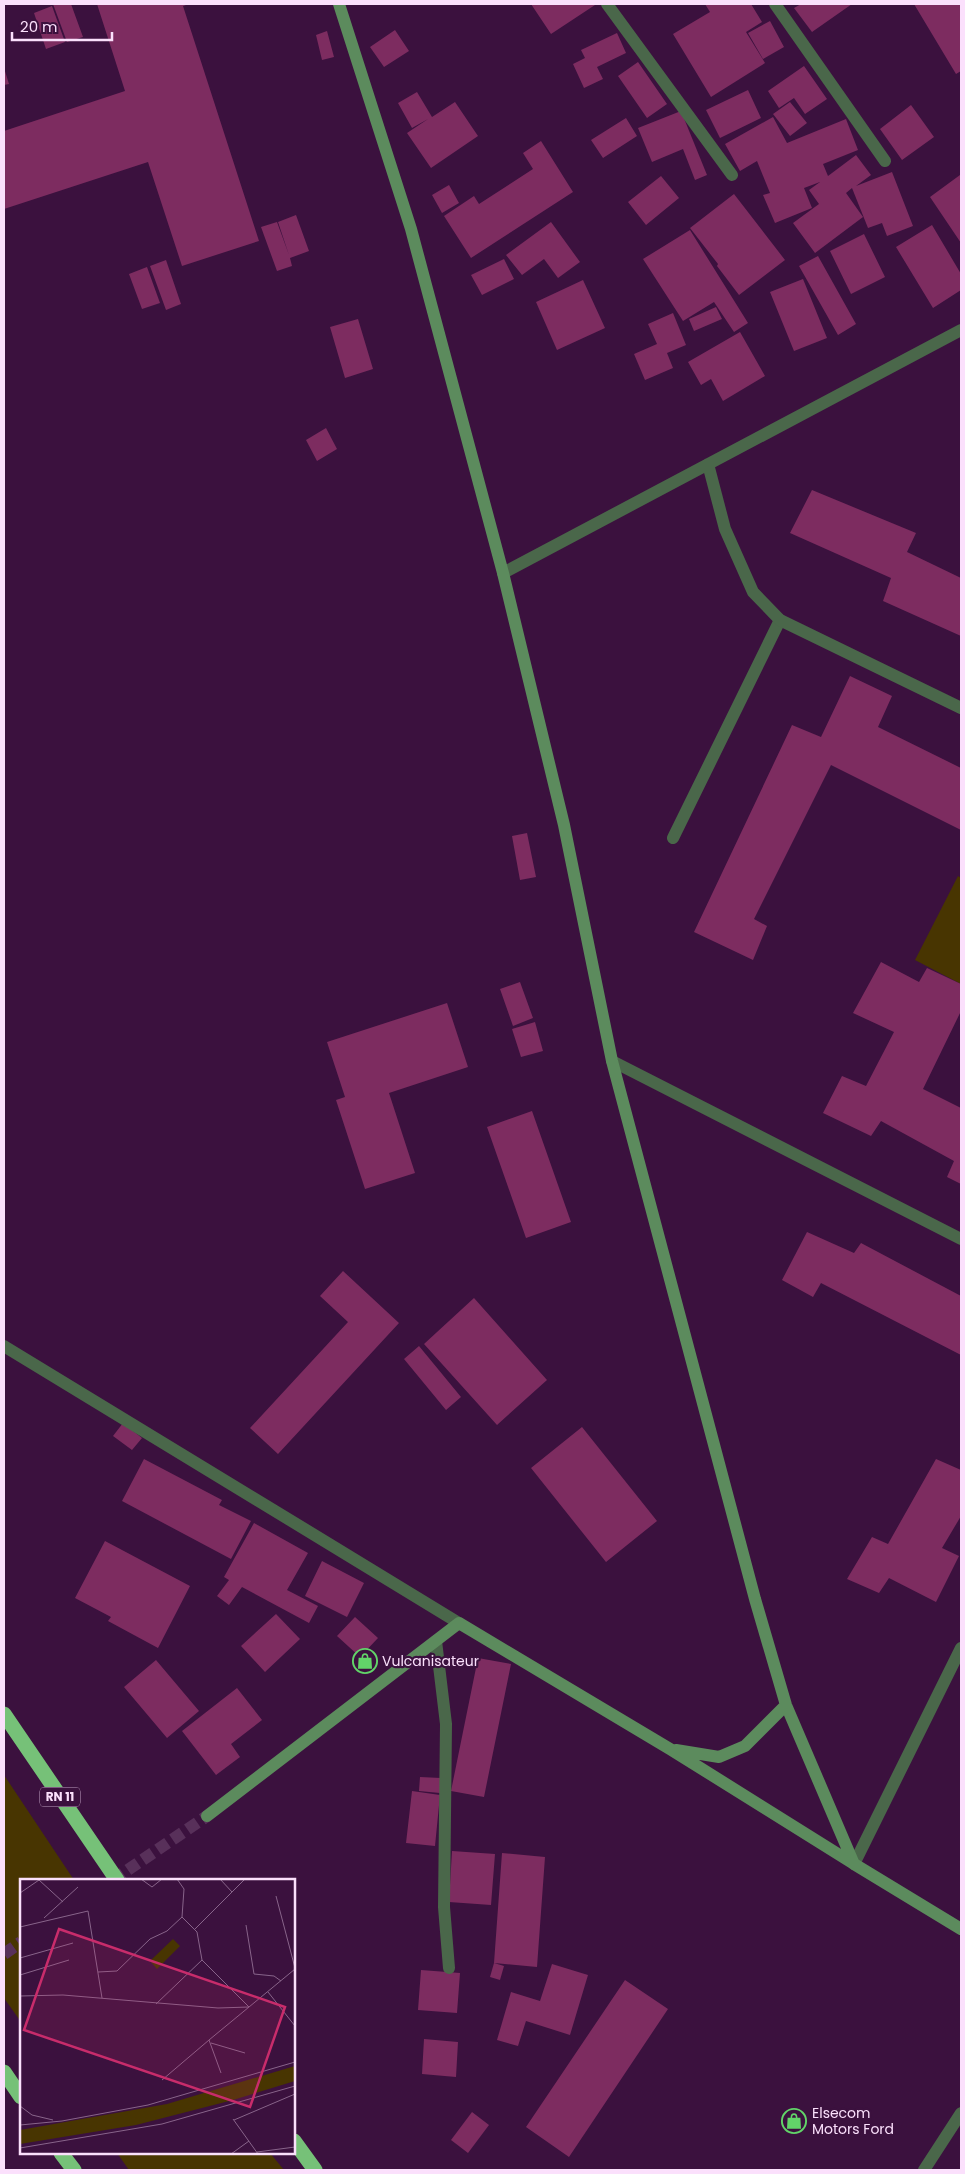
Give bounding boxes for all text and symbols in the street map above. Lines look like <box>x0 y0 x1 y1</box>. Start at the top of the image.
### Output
scale bar <box>12 10 112 42</box>
text: 20 m <box>20 16 58 37</box>
shop icon: Vulcanisateur <box>352 1648 378 1674</box>
place label: Vulcanisateur <box>382 1651 479 1671</box>
road number: RN 11 <box>40 1788 80 1806</box>
inset map <box>20 1879 295 2154</box>
place label: Elsecom Motors Ford <box>812 2103 894 2139</box>
shop icon: Elsecom Motors Ford <box>781 2108 807 2134</box>

